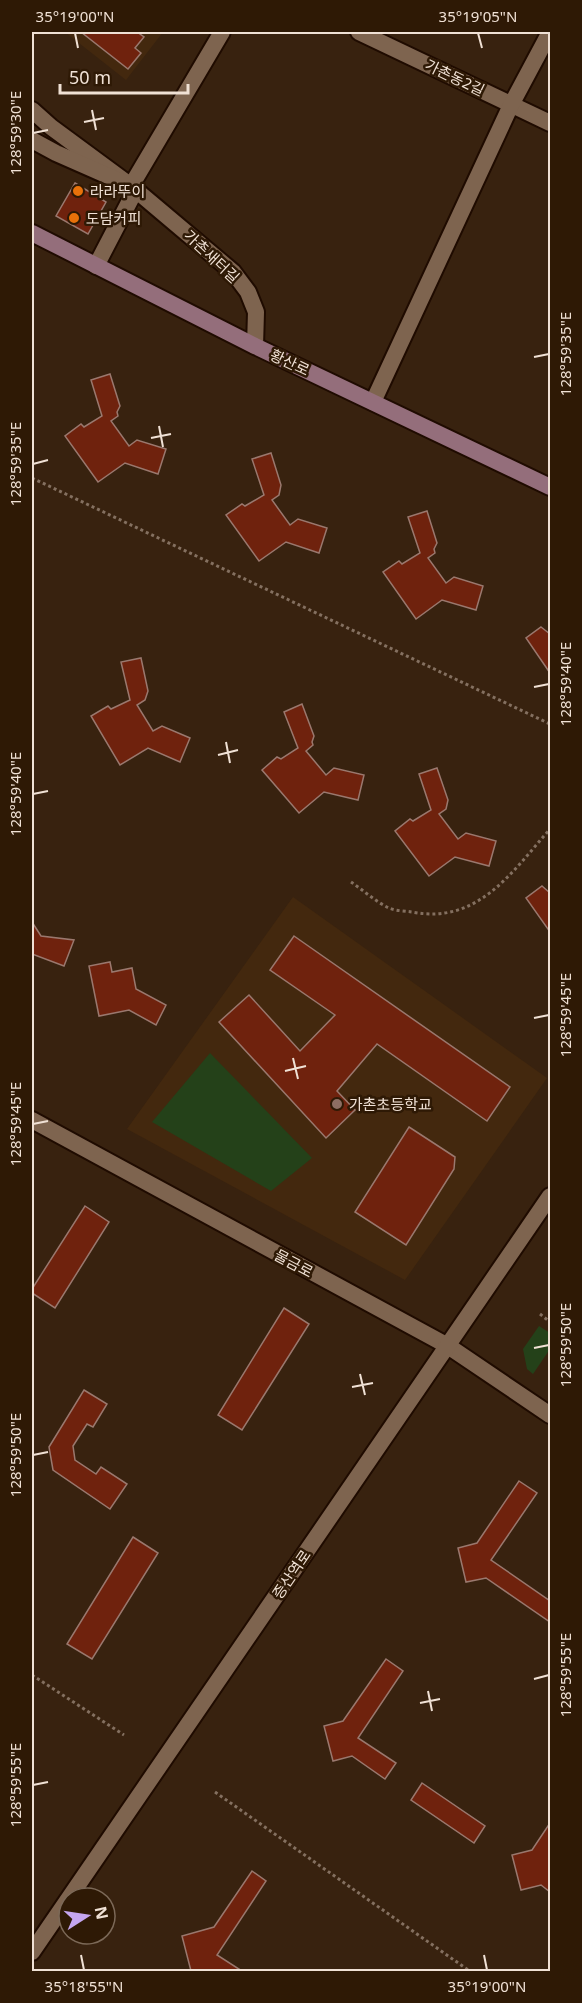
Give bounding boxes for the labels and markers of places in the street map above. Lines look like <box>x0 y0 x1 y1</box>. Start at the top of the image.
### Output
place label: 라라뚜이 <box>90 181 145 201</box>
marker: 라라뚜이 <box>71 184 85 198</box>
place label: 도담커피 <box>86 208 141 228</box>
marker: 도담커피 <box>67 211 81 225</box>
place label: 가촌초등학교 <box>349 1094 432 1114</box>
marker: 가촌초등학교 <box>330 1097 344 1111</box>

